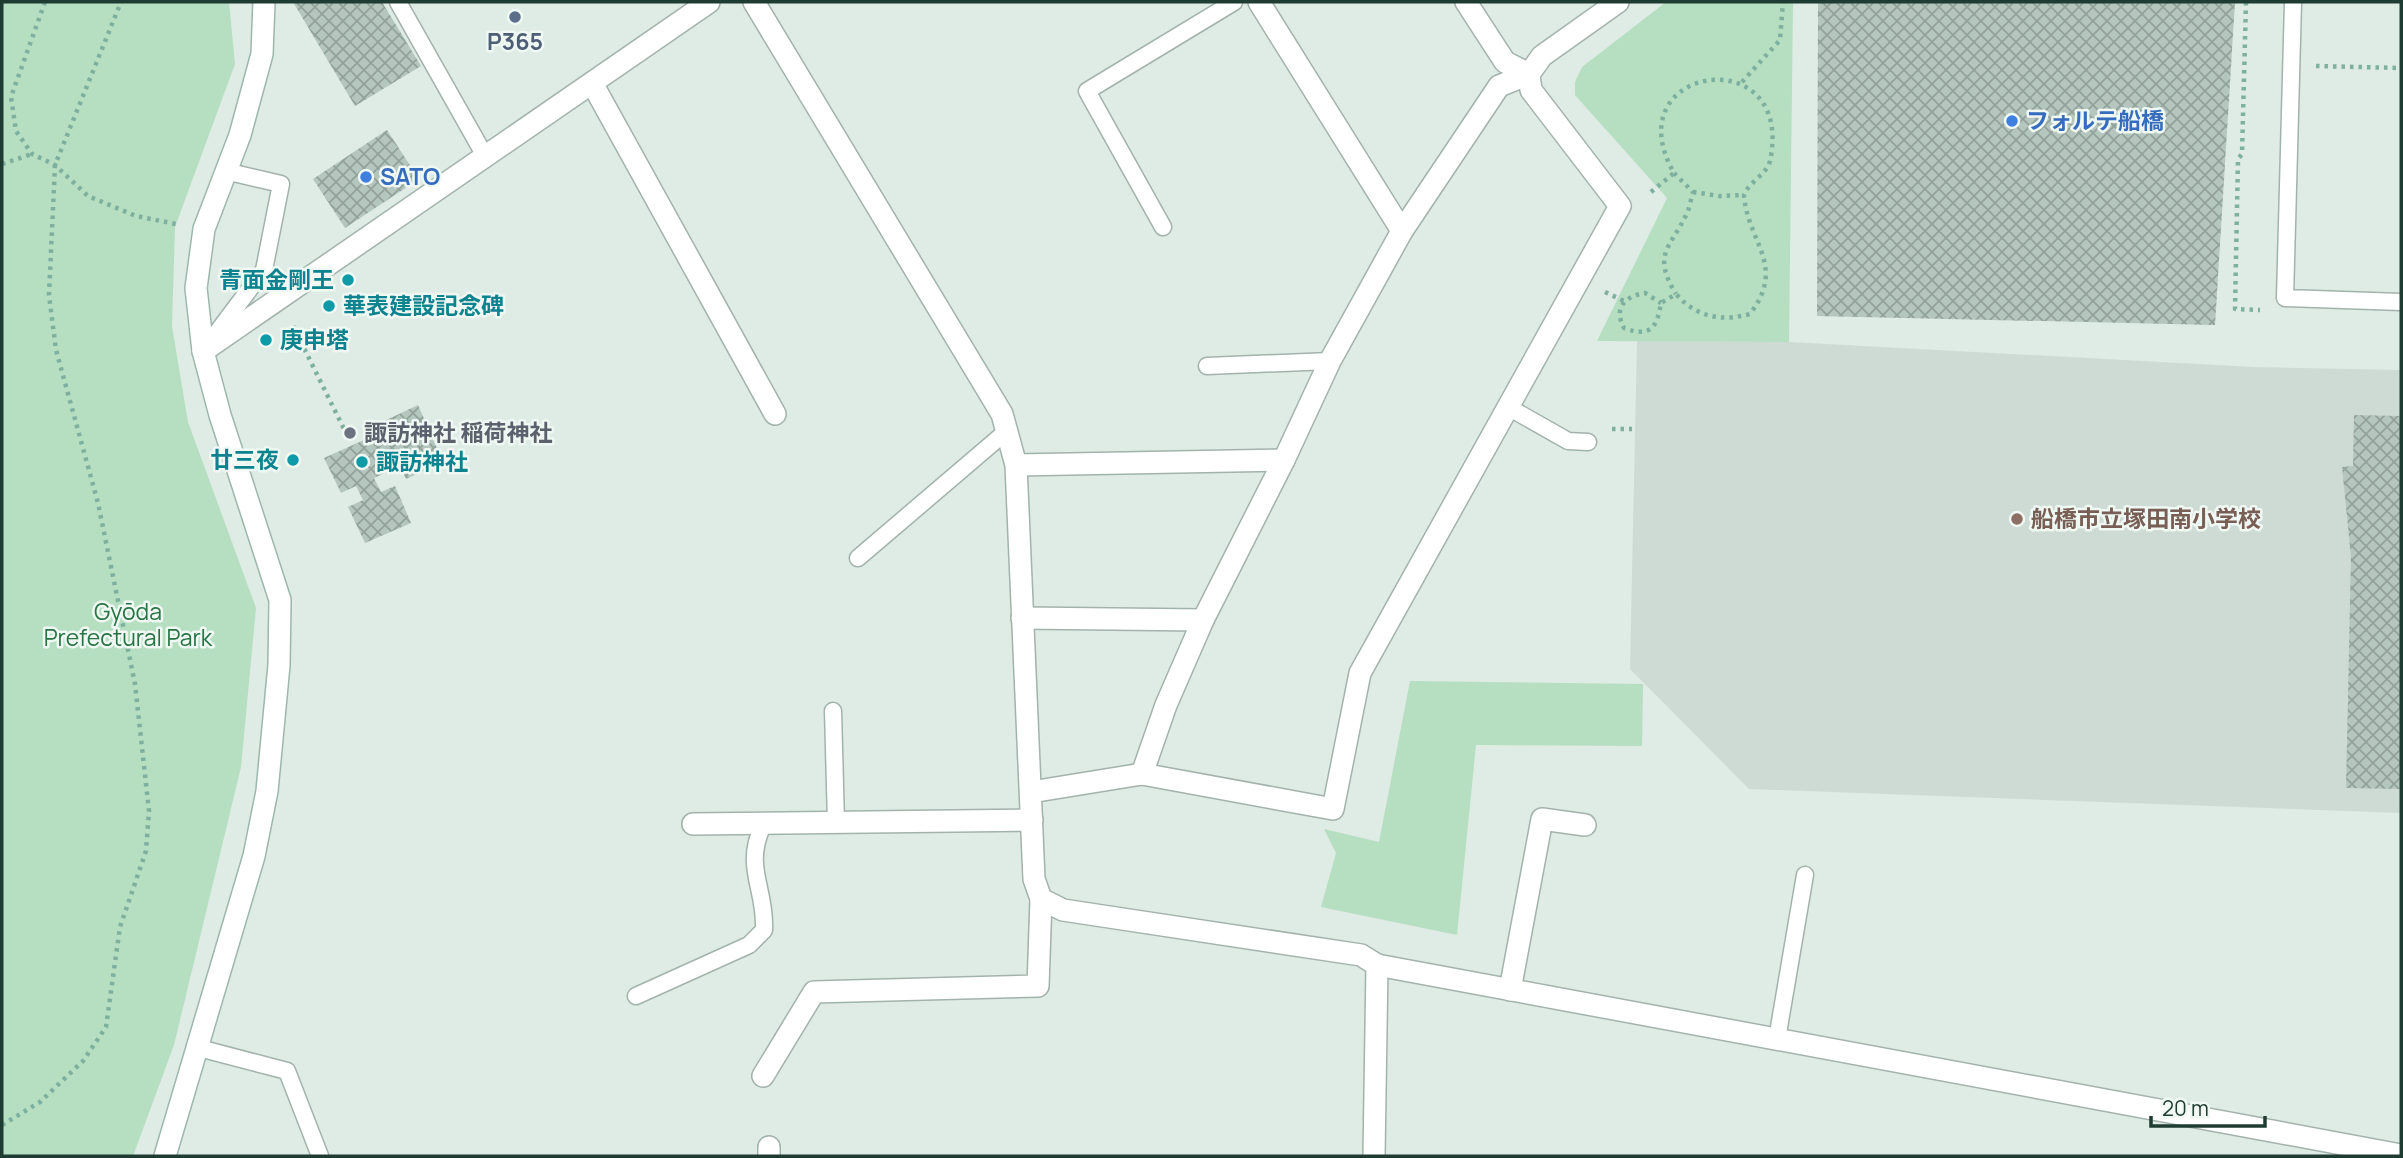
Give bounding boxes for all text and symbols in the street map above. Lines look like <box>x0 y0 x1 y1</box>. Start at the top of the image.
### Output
marker: P365 <box>507 9 523 25</box>
place label: P365 <box>487 25 543 57</box>
place label: フォルテ船橋 <box>2026 104 2164 136</box>
marker: フォルテ船橋 <box>2004 113 2020 129</box>
place label: SATO <box>380 160 440 192</box>
marker: SATO <box>358 169 374 185</box>
place label: 青面金剛王 <box>219 263 334 295</box>
marker: 青面金剛王 <box>340 272 356 288</box>
place label: 華表建設記念碑 <box>343 289 504 321</box>
marker: 華表建設記念碑 <box>321 298 337 314</box>
place label: 庚申塔 <box>280 323 349 355</box>
marker: 庚申塔 <box>258 332 274 348</box>
place label: 諏訪神社 稲荷神社 <box>364 416 553 448</box>
marker: 諏訪神社 稲荷神社 <box>342 425 358 441</box>
place label: 廿三夜 <box>210 443 279 475</box>
place label: 諏訪神社 <box>376 445 468 477</box>
marker: 廿三夜 <box>285 452 301 468</box>
marker: 諏訪神社 <box>354 454 370 470</box>
place label: 船橋市立塚田南小学校 <box>2031 502 2261 534</box>
marker: 船橋市立塚田南小学校 <box>2009 511 2025 527</box>
park label: Gyōda Prefectural Park <box>44 595 213 653</box>
scale bar <box>2151 1084 2265 1128</box>
text: 20 m <box>2162 1094 2209 1122</box>

